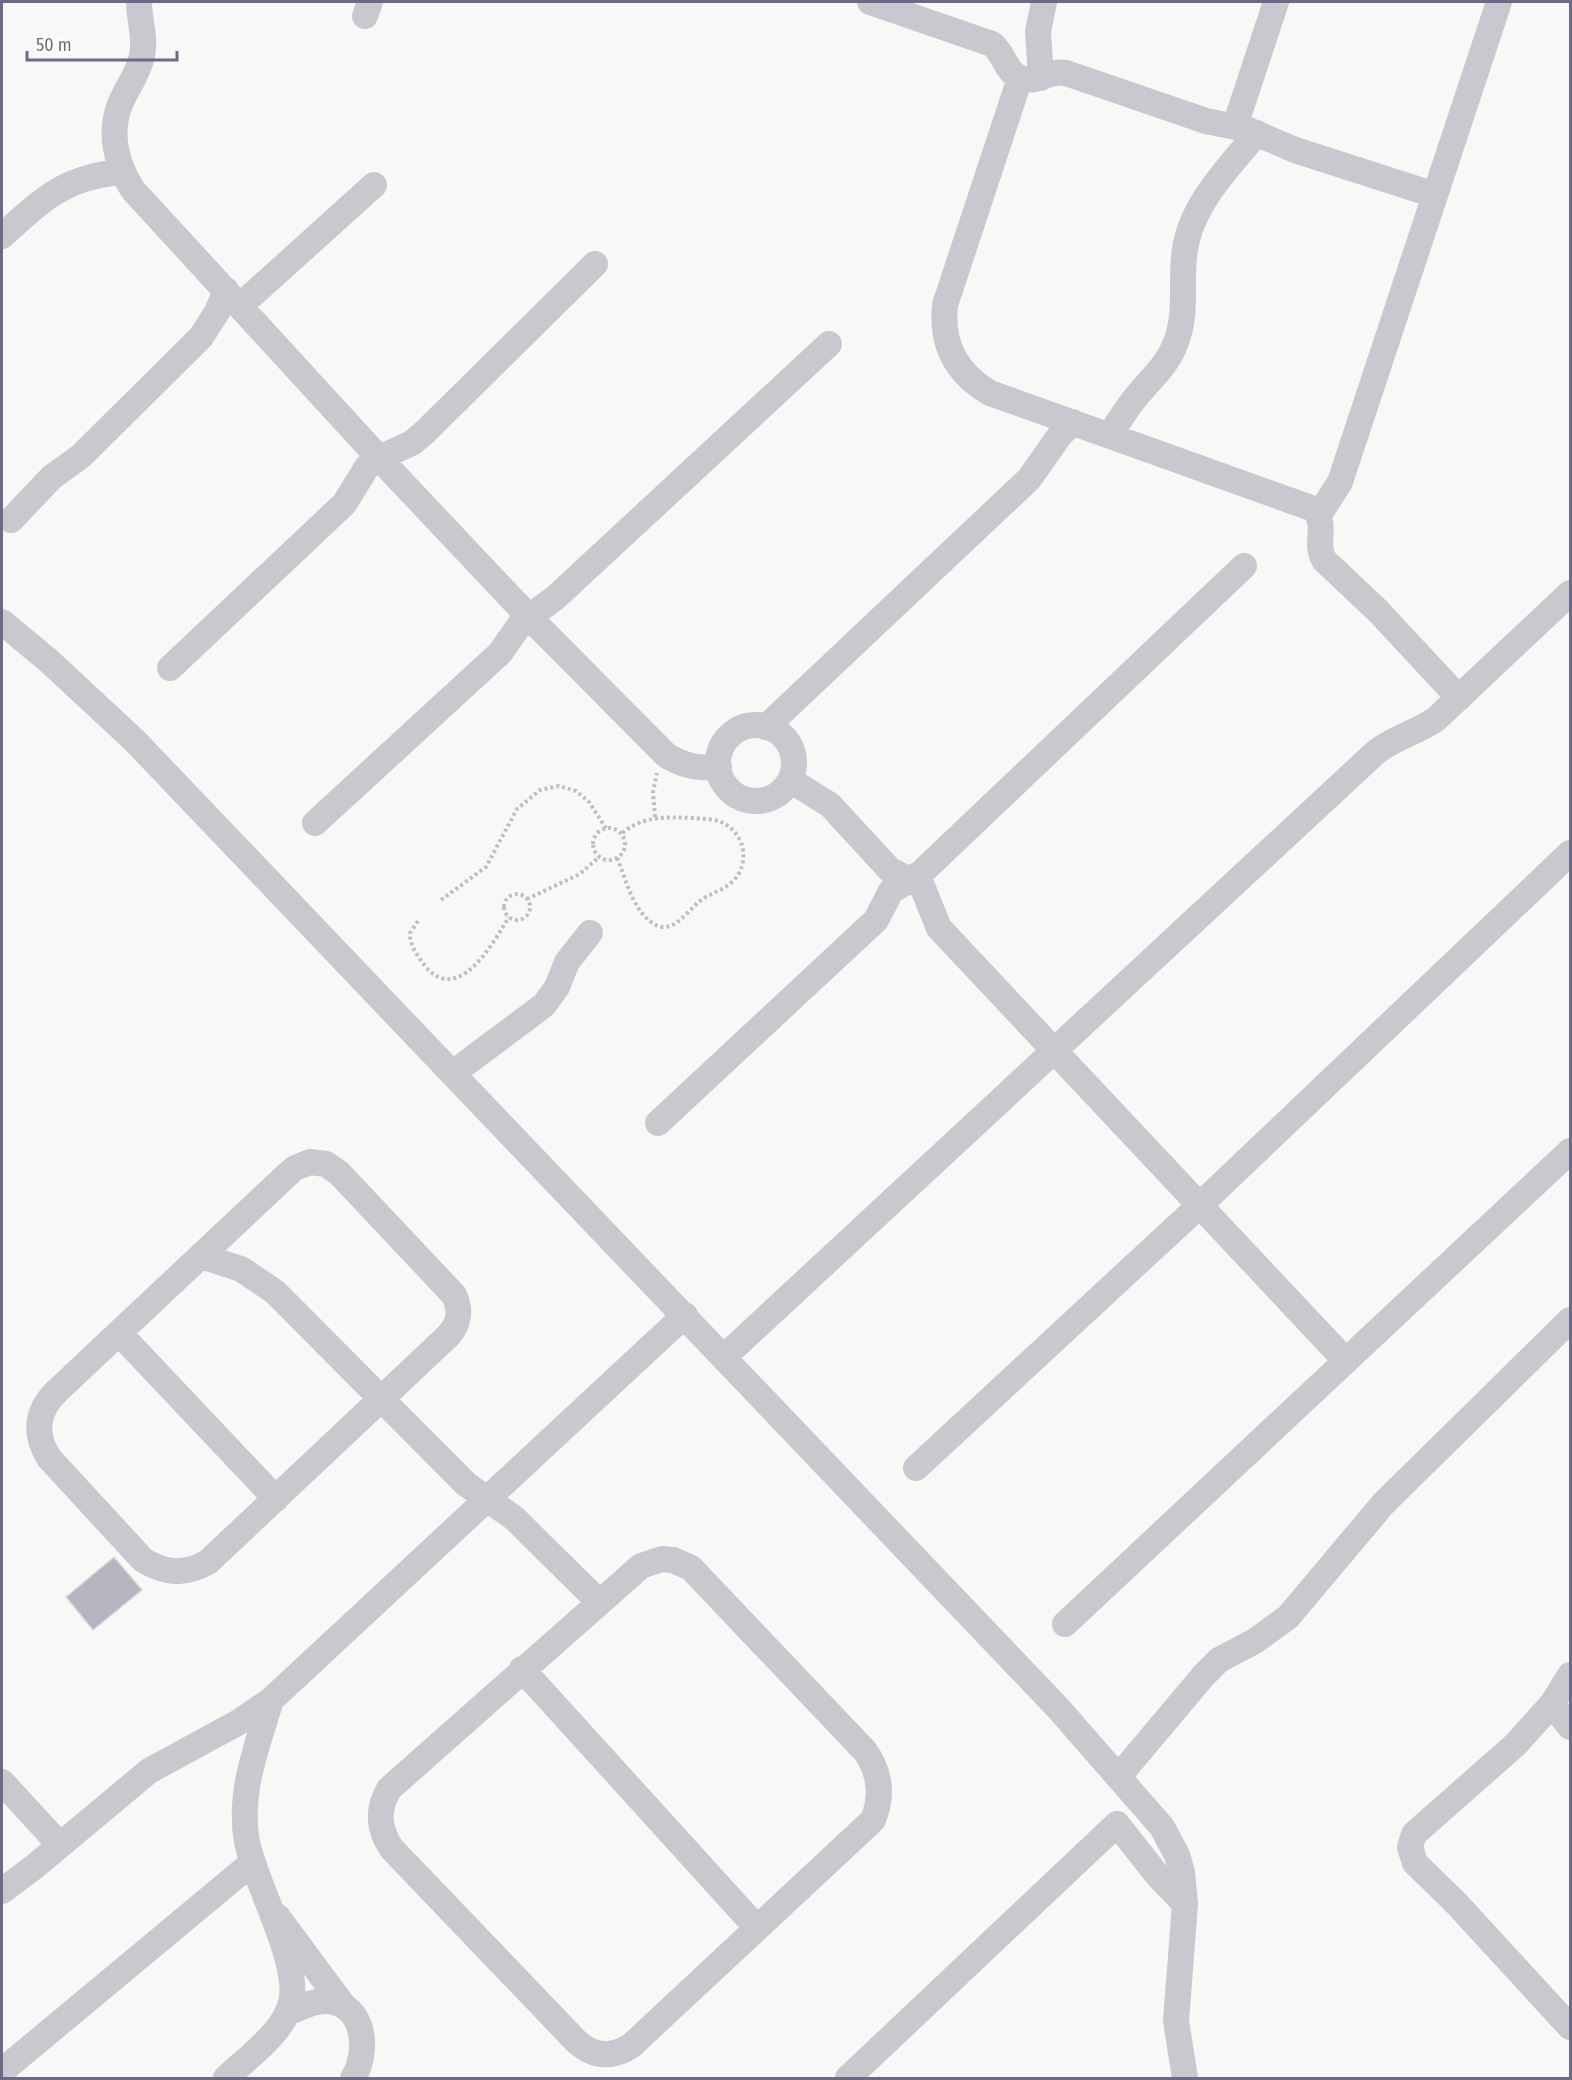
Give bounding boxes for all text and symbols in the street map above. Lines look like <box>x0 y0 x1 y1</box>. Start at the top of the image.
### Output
scale bar <box>27 24 177 62</box>
text: 50 m <box>36 34 72 56</box>

